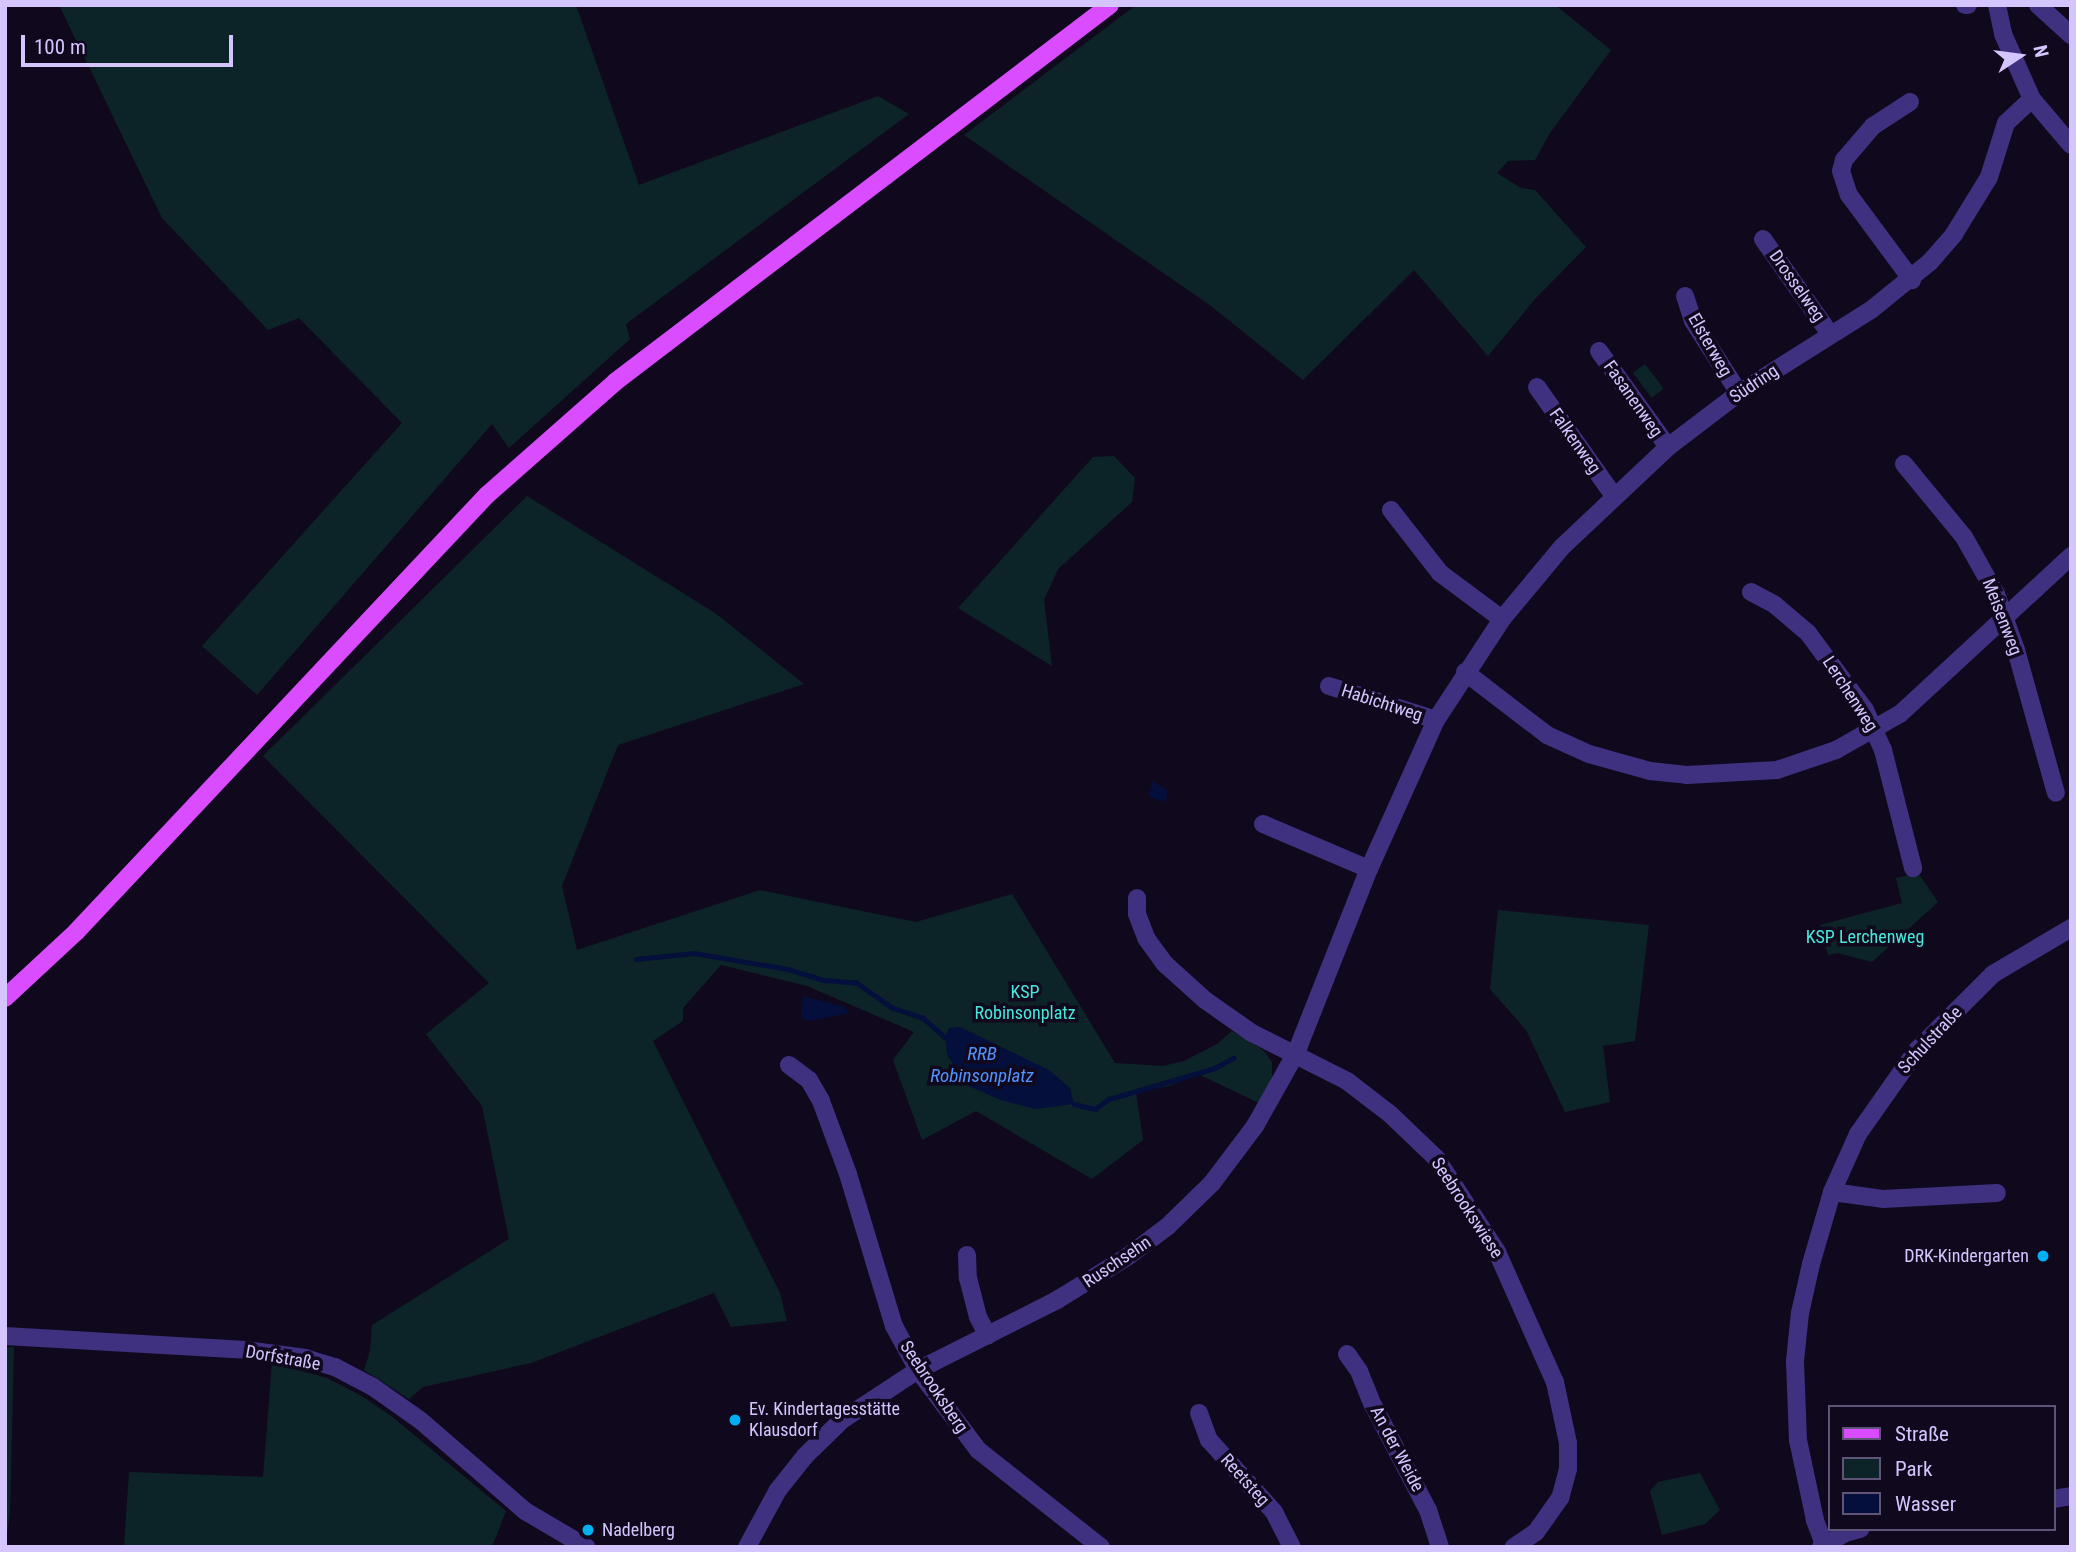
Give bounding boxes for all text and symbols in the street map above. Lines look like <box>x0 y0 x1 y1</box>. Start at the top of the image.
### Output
scale bar <box>24 21 236 65</box>
north arrow <box>1985 21 2055 91</box>
text: 100 m <box>34 35 86 59</box>
text: N <box>2028 43 2053 59</box>
street label: Drosselweg <box>1764 246 1830 326</box>
street label: Elsterweg <box>1683 309 1737 381</box>
street label: Fasanenweg <box>1599 356 1667 442</box>
street label: Südring <box>1726 360 1782 408</box>
street label: Falkenweg <box>1545 404 1605 478</box>
street label: Meisenweg <box>1977 576 2027 658</box>
street label: Lerchenweg <box>1818 652 1882 736</box>
street label: Habichtweg <box>1339 680 1425 726</box>
park label: KSP Lerchenweg <box>1806 926 1924 948</box>
park label: KSP Robinsonplatz <box>974 982 1076 1024</box>
street label: Schulstraße <box>1893 1002 1967 1078</box>
water label: RRB Robinsonplatz <box>930 1043 1034 1087</box>
street label: Seebrookswiese <box>1426 1154 1508 1262</box>
street label: Ruschsehn <box>1079 1231 1155 1293</box>
place label: DRK-Kindergarten <box>1904 1245 2029 1267</box>
marker: DRK-Kindergarten <box>2035 1248 2051 1264</box>
street label: Seebrooksberg <box>895 1337 973 1437</box>
street label: Dorfstraße <box>244 1341 322 1375</box>
place label: Ev. Kindertagesstätte Klausdorf <box>749 1399 900 1442</box>
street label: An der Weide <box>1365 1403 1429 1495</box>
legend <box>1828 1405 2055 1531</box>
marker: Ev. Kindertagesstätte Klausdorf <box>727 1412 743 1428</box>
text: Straße <box>1895 1422 1949 1446</box>
street label: Reetsteg <box>1216 1450 1274 1510</box>
text: Park <box>1895 1457 1932 1481</box>
text: Wasser <box>1895 1492 1956 1516</box>
place label: Nadelberg <box>602 1519 675 1541</box>
marker: Nadelberg <box>580 1522 596 1538</box>

